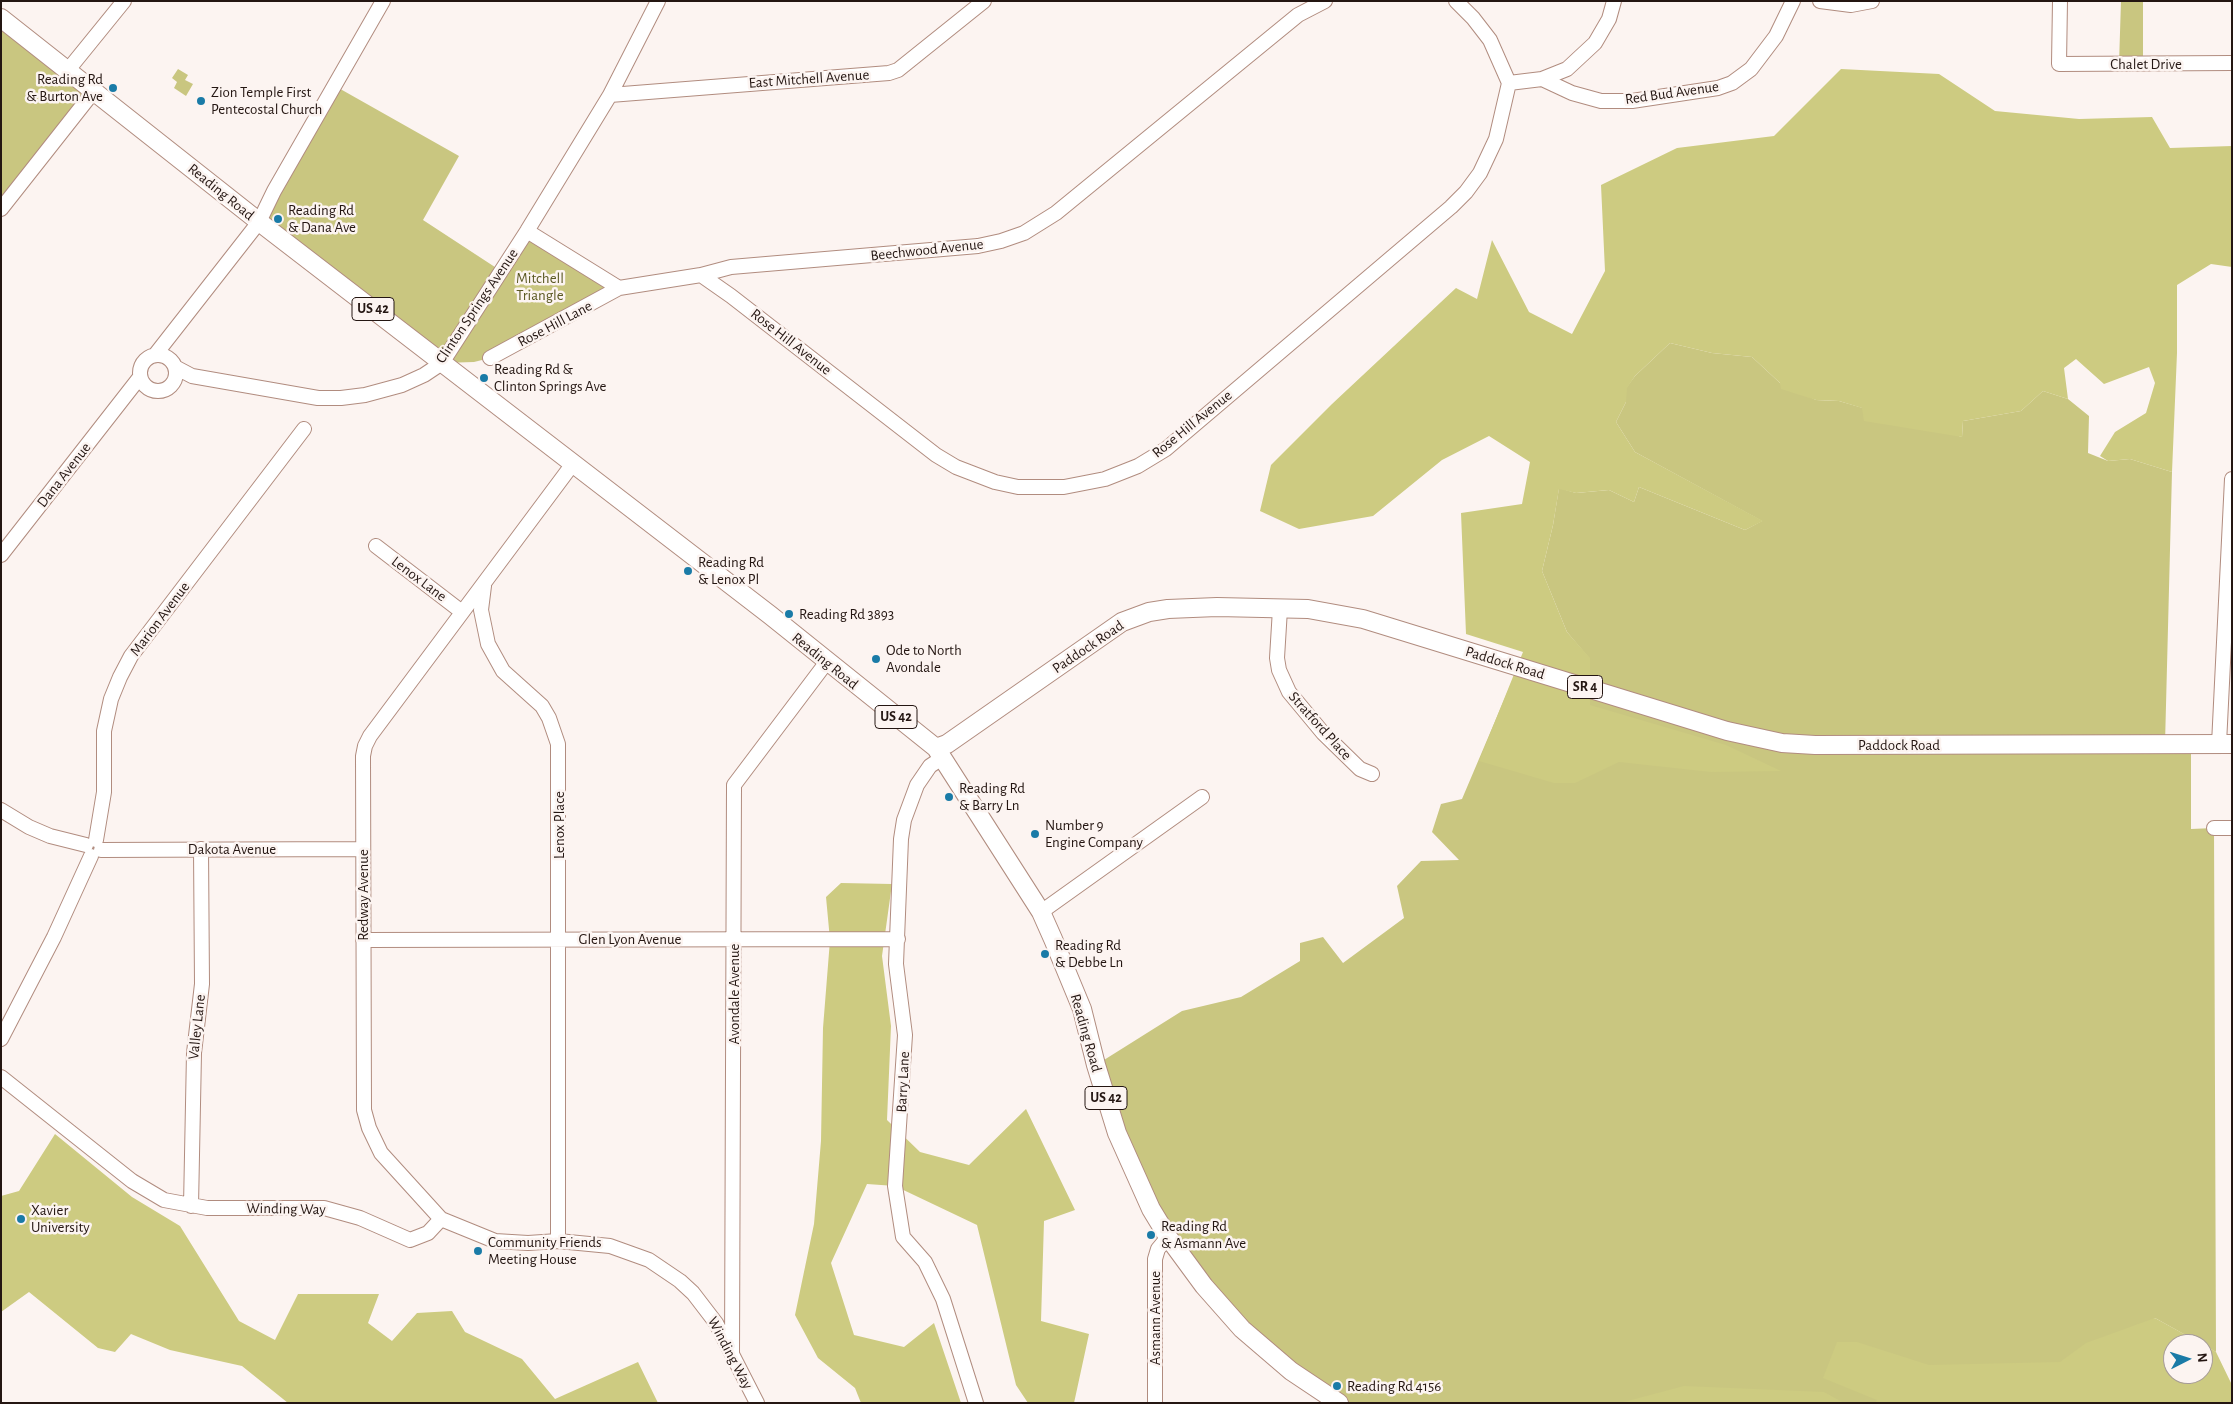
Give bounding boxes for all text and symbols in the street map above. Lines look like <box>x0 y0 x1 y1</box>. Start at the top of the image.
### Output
street label: Chalet Drive <box>2110 55 2182 73</box>
street label: East Mitchell Avenue <box>748 66 870 92</box>
place label: Reading Rd & Burton Ave <box>26 70 103 105</box>
street label: Red Bud Avenue <box>1624 78 1720 108</box>
marker: Reading Rd & Burton Ave <box>107 82 119 94</box>
place label: Zion Temple First Pentecostal Church <box>211 83 322 118</box>
marker: Zion Temple First Pentecostal Church <box>195 95 207 107</box>
street label: Reading Road <box>184 160 258 224</box>
place label: Reading Rd & Dana Ave <box>288 201 356 236</box>
marker: Reading Rd & Dana Ave <box>272 213 284 225</box>
street label: Beechwood Avenue <box>870 235 984 265</box>
street label: Clinton Springs Avenue <box>432 245 522 367</box>
park label: Mitchell Triangle <box>516 269 564 304</box>
street label: Rose Hill Lane <box>515 297 595 351</box>
road number: US 42 <box>352 298 394 320</box>
street label: Rose Hill Avenue <box>747 305 835 379</box>
place label: Reading Rd & Clinton Springs Ave <box>494 360 606 395</box>
marker: Reading Rd & Clinton Springs Ave <box>478 372 490 384</box>
street label: Rose Hill Avenue <box>1148 386 1236 462</box>
street label: Dana Avenue <box>33 439 95 511</box>
street label: Lenox Lane <box>388 552 450 606</box>
place label: Reading Rd & Lenox Pl <box>698 553 764 588</box>
marker: Reading Rd & Lenox Pl <box>682 565 694 577</box>
street label: Marion Avenue <box>126 578 194 660</box>
place label: Reading Rd 3893 <box>799 605 894 623</box>
marker: Reading Rd 3893 <box>783 608 795 620</box>
street label: Paddock Road <box>1049 617 1127 677</box>
street label: Reading Road <box>788 629 862 693</box>
place label: Ode to North Avondale <box>886 641 962 676</box>
street label: Paddock Road <box>1463 642 1547 684</box>
marker: Ode to North Avondale <box>870 653 882 665</box>
road number: SR 4 <box>1568 676 1602 699</box>
street label: Stratford Place <box>1285 688 1355 764</box>
road number: US 42 <box>875 706 917 729</box>
street label: Paddock Road <box>1858 736 1940 754</box>
place label: Reading Rd & Barry Ln <box>959 779 1025 814</box>
street label: Lenox Place <box>550 791 568 859</box>
marker: Reading Rd & Barry Ln <box>943 791 955 803</box>
place label: Number 9 Engine Company <box>1045 816 1143 851</box>
marker: Number 9 Engine Company <box>1029 828 1041 840</box>
street label: Dakota Avenue <box>188 840 276 858</box>
street label: Redway Avenue <box>354 849 372 941</box>
street label: Glen Lyon Avenue <box>579 930 681 948</box>
place label: Reading Rd & Debbe Ln <box>1055 936 1123 971</box>
street label: Avondale Avenue <box>725 944 743 1044</box>
marker: Reading Rd & Debbe Ln <box>1039 948 1051 960</box>
street label: Reading Road <box>1066 992 1106 1074</box>
street label: Valley Lane <box>185 994 209 1060</box>
street label: Barry Lane <box>892 1051 914 1113</box>
road number: US 42 <box>1085 1086 1127 1110</box>
street label: Winding Way <box>246 1199 326 1219</box>
place label: Xavier University <box>31 1201 90 1236</box>
marker: Xavier University <box>15 1213 27 1225</box>
place label: Reading Rd & Asmann Ave <box>1161 1217 1246 1252</box>
marker: Reading Rd & Asmann Ave <box>1145 1229 1157 1241</box>
place label: Community Friends Meeting House <box>488 1233 602 1268</box>
marker: Community Friends Meeting House <box>472 1245 484 1257</box>
street label: Asmann Avenue <box>1146 1271 1164 1365</box>
street label: Winding Way <box>703 1314 757 1392</box>
north arrow <box>2163 1334 2213 1384</box>
text: N <box>2195 1352 2209 1363</box>
place label: Reading Rd 4156 <box>1347 1377 1441 1395</box>
marker: Reading Rd 4156 <box>1331 1380 1343 1392</box>

